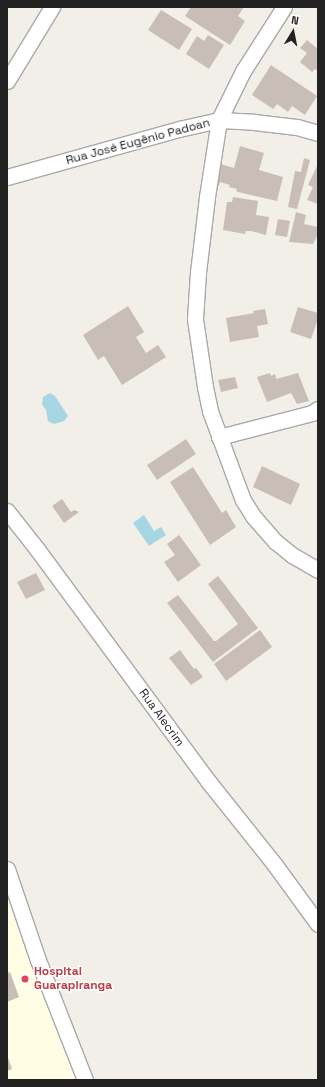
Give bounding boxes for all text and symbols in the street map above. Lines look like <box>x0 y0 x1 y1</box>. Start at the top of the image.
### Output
north arrow <box>273 12 313 52</box>
text: N <box>290 13 300 28</box>
street label: Rua José Eugênio Padoan <box>64 116 212 168</box>
street label: Rua Alecrim <box>135 686 187 750</box>
place label: Hospital Guarapiranga <box>34 965 112 993</box>
marker: Hospital Guarapiranga <box>19 973 31 985</box>

